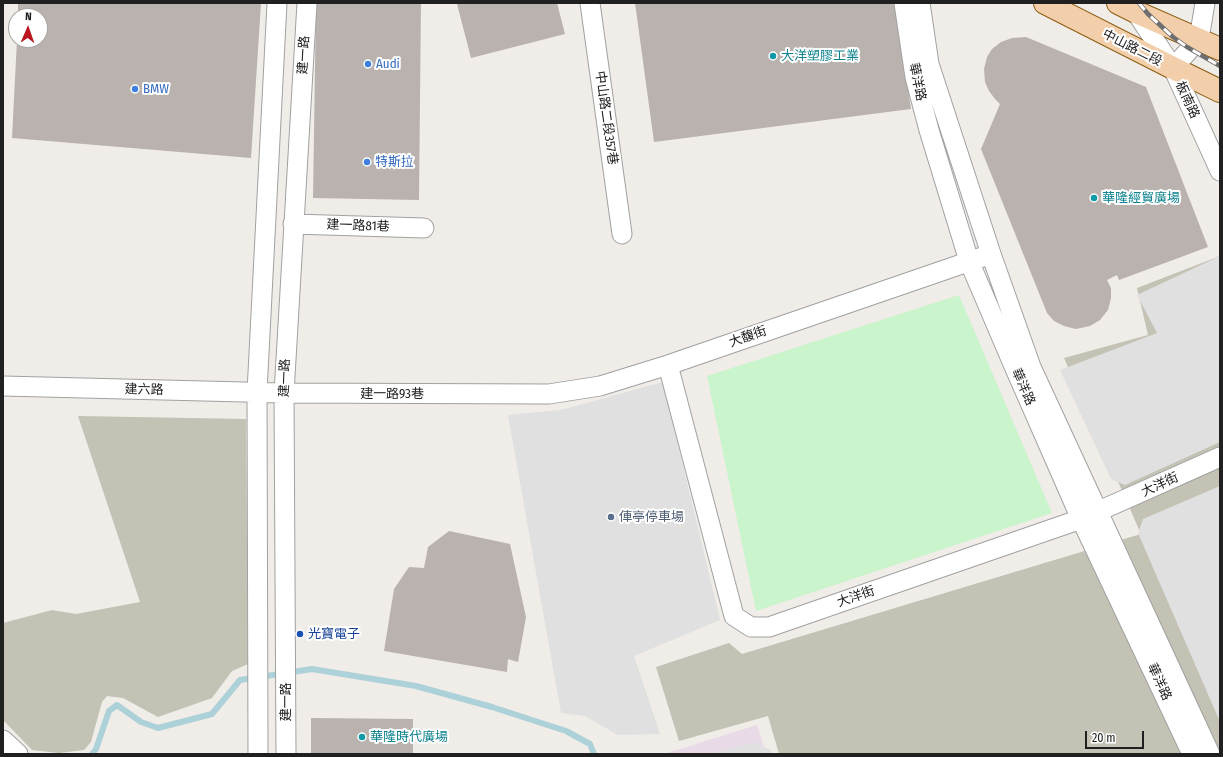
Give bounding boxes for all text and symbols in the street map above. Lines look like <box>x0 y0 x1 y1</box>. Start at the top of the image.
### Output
north arrow <box>8 8 48 48</box>
text: N <box>25 10 32 23</box>
street label: 中山路二段 <box>1100 26 1164 70</box>
street label: 建一路 <box>295 35 313 75</box>
place label: 大洋塑膠工業 <box>781 48 859 64</box>
marker: 大洋塑膠工業 <box>768 51 778 61</box>
place label: Audi <box>376 56 400 72</box>
marker: Audi <box>363 59 373 69</box>
street label: 華洋路 <box>905 61 929 103</box>
street label: 中山路二段357巷 <box>592 70 620 166</box>
street label: 板南路 <box>1172 79 1202 121</box>
place label: BMW <box>143 81 169 97</box>
marker: BMW <box>130 84 140 94</box>
place label: 特斯拉 <box>375 154 414 170</box>
marker: 特斯拉 <box>362 157 372 167</box>
place label: 華隆經貿廣場 <box>1102 190 1180 206</box>
marker: 華隆經貿廣場 <box>1089 193 1099 203</box>
street label: 建一路81巷 <box>326 217 390 235</box>
street label: 大馥街 <box>727 323 769 351</box>
street label: 建一路 <box>277 358 293 398</box>
street label: 華洋路 <box>1008 366 1038 408</box>
street label: 建六路 <box>124 382 164 398</box>
street label: 建一路93巷 <box>360 386 424 402</box>
street label: 大洋街 <box>1139 470 1181 500</box>
place label: 俥亭停車場 <box>619 509 684 525</box>
marker: 俥亭停車場 <box>606 512 616 522</box>
street label: 大洋街 <box>835 583 877 611</box>
place label: 光寶電子 <box>308 626 360 642</box>
marker: 光寶電子 <box>295 629 305 639</box>
street label: 華洋路 <box>1144 661 1174 703</box>
street label: 建一路 <box>278 683 294 721</box>
scale bar <box>1087 723 1146 749</box>
place label: 華隆時代廣場 <box>370 729 448 745</box>
text: 20 m <box>1092 731 1116 745</box>
marker: 華隆時代廣場 <box>357 732 367 742</box>

